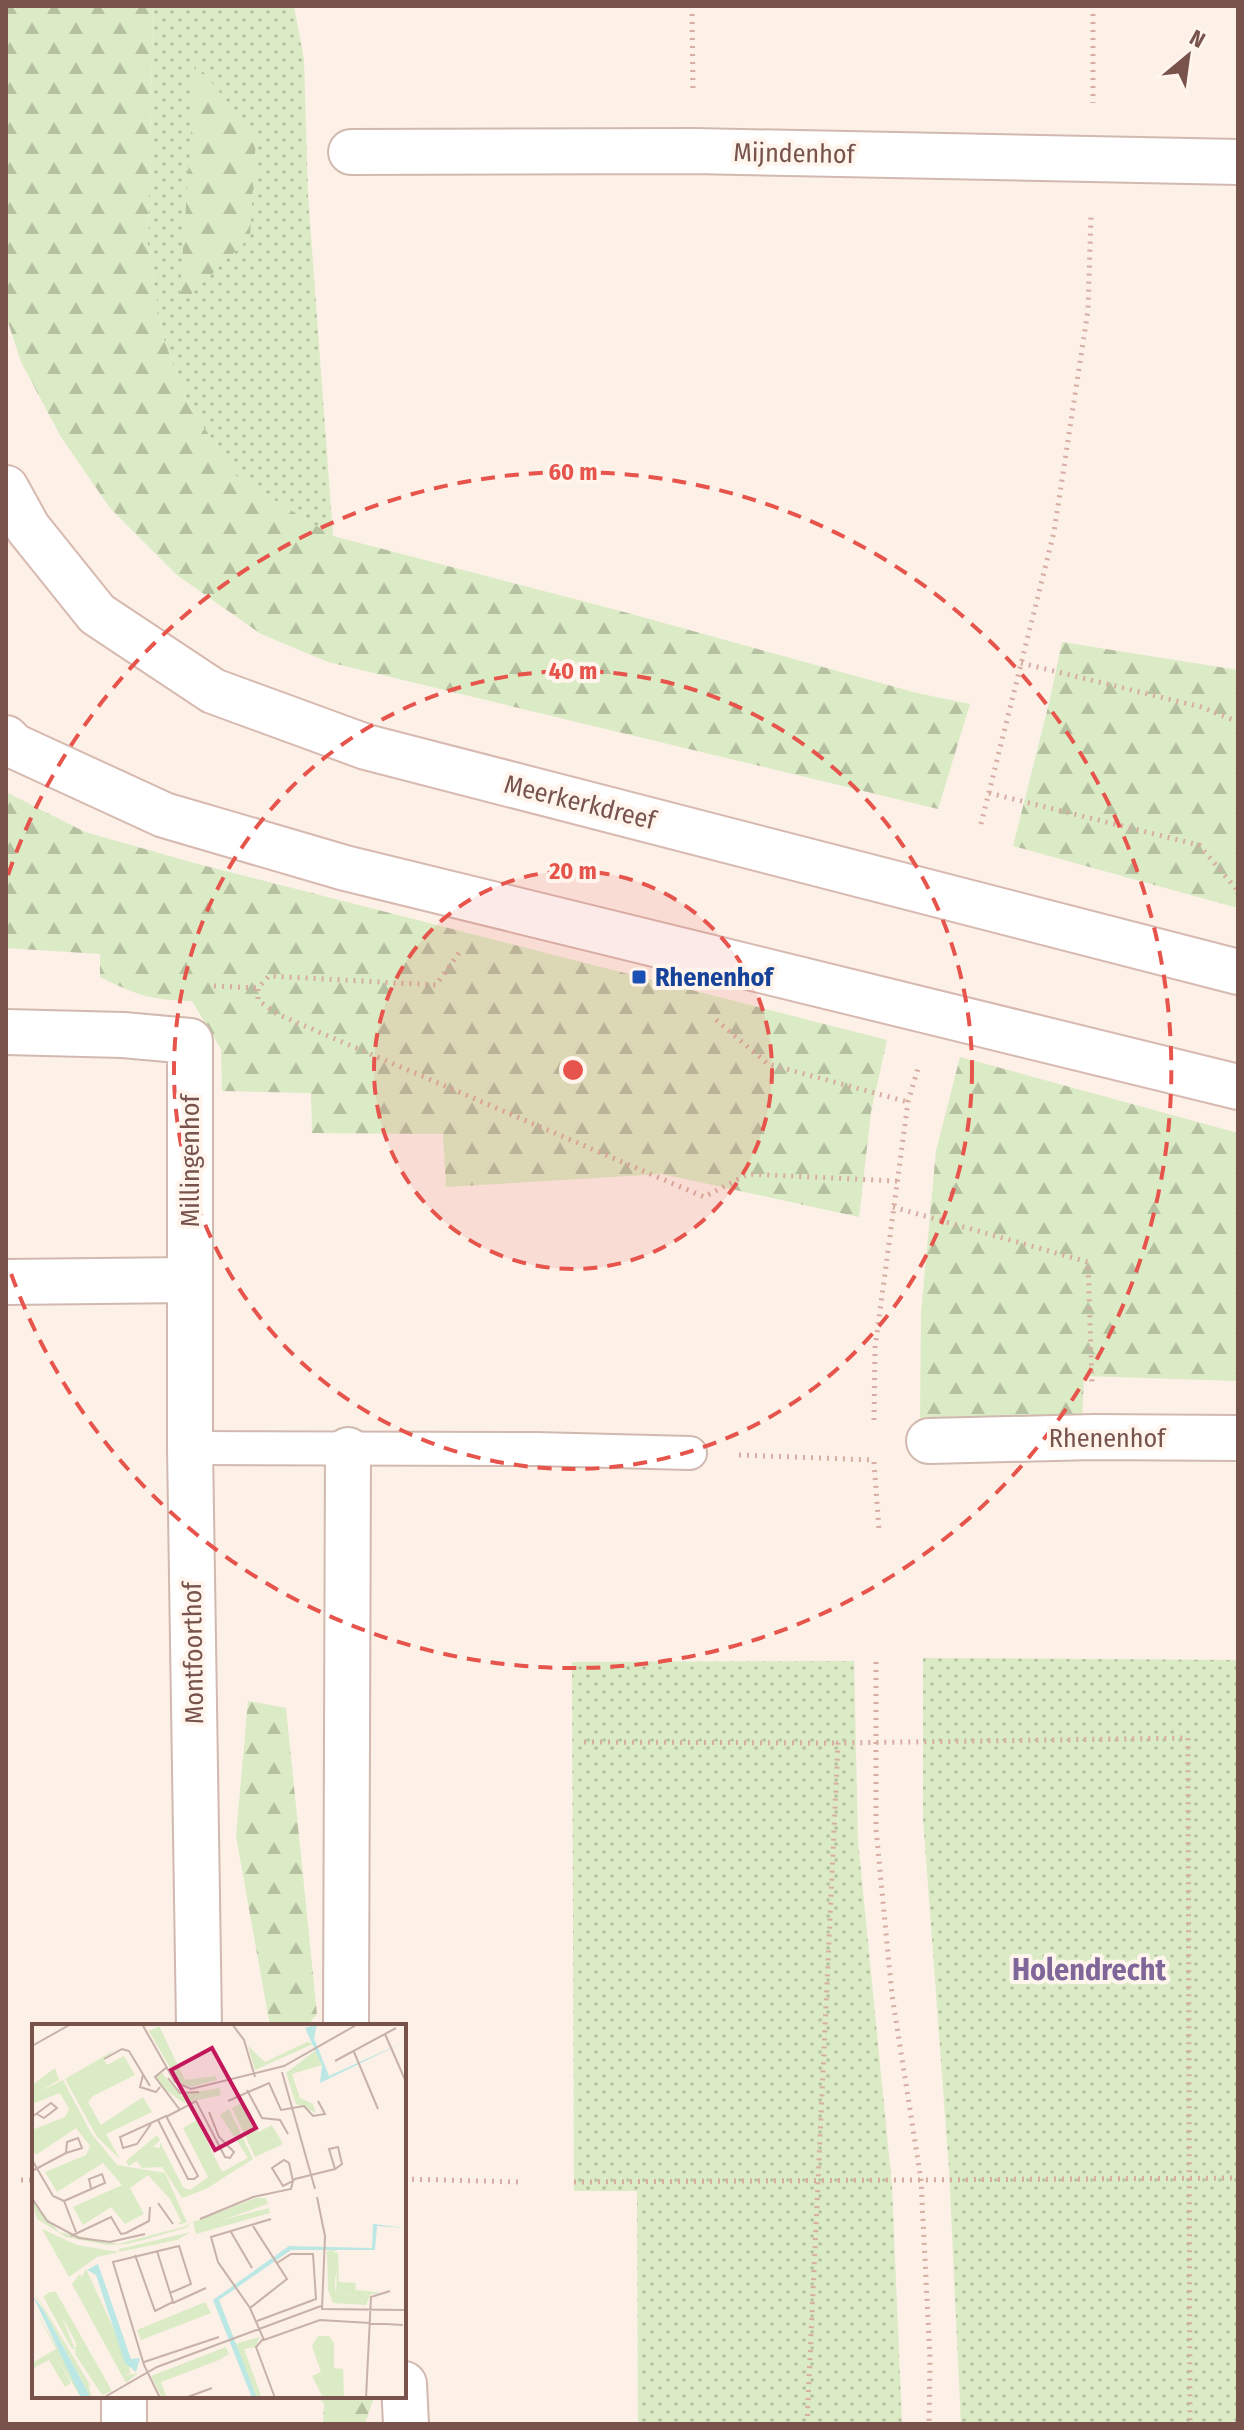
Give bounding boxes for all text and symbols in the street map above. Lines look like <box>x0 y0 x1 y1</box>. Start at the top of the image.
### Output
north arrow <box>1148 16 1228 96</box>
text: N <box>1185 24 1210 54</box>
street label: Mijndenhof <box>733 137 857 170</box>
text: 60 m <box>549 458 597 486</box>
text: 40 m <box>549 657 597 685</box>
street label: Meerkerkdreef <box>501 769 661 837</box>
text: 20 m <box>548 857 597 885</box>
place label: Rhenenhof <box>655 962 775 993</box>
marker: Rhenenhof <box>630 968 648 986</box>
centre of rings <box>559 1056 587 1084</box>
street label: Millingenhof <box>175 1093 206 1227</box>
street label: Rhenenhof <box>1049 1423 1167 1454</box>
street label: Montfoorthof <box>177 1580 210 1724</box>
district label: Holendrecht <box>1012 1952 1166 1988</box>
inset map <box>32 2024 406 2398</box>

